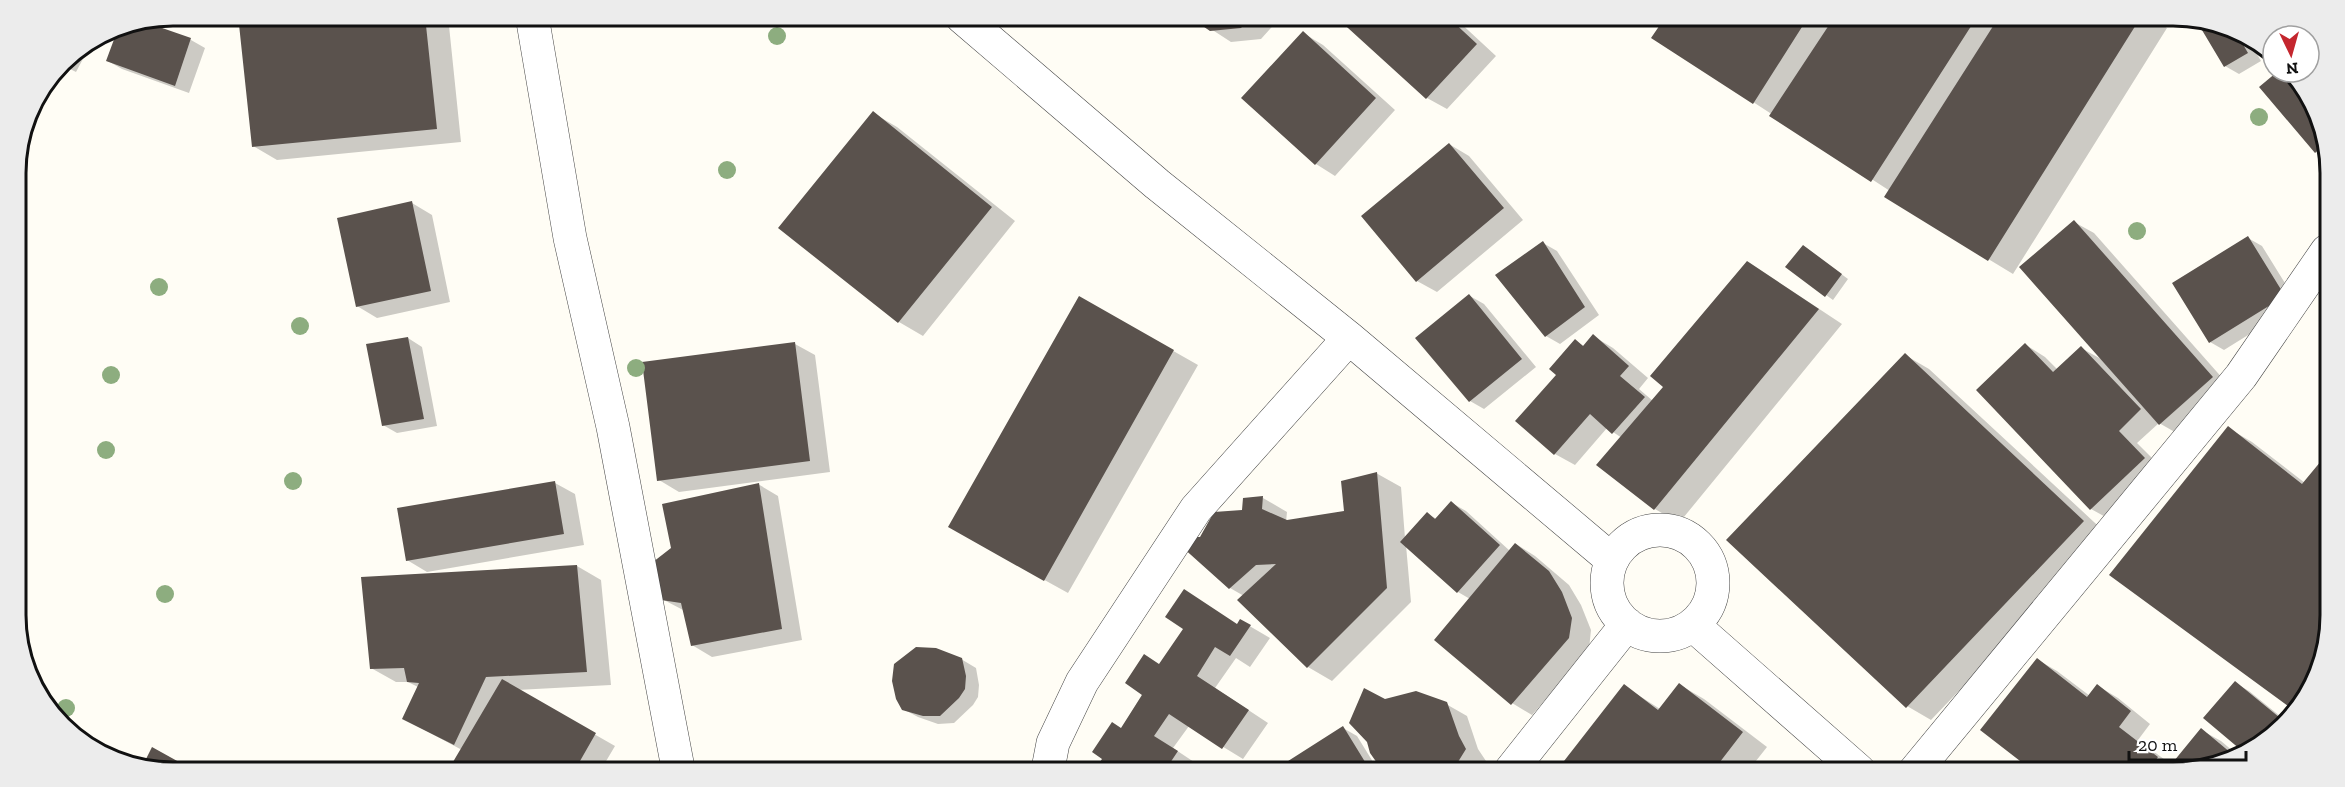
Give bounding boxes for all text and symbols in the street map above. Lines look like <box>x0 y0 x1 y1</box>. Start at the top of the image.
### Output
north arrow <box>2261 24 2321 84</box>
text: N <box>2285 58 2299 78</box>
scale bar <box>2129 724 2246 762</box>
text: 20 m <box>2138 734 2178 756</box>

